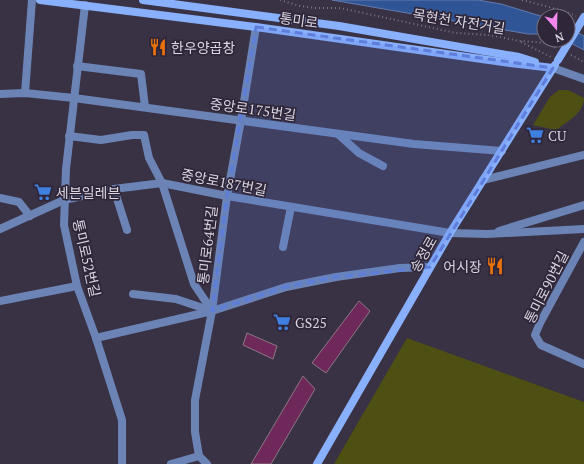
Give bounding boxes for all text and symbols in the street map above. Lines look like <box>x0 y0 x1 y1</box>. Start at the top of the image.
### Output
street label: 목현천 자전거길 <box>411 4 507 38</box>
street label: 통미로 <box>279 8 320 32</box>
north arrow <box>536 8 576 48</box>
text: N <box>552 29 566 46</box>
restaurant icon: 한우양곱창 <box>148 37 168 57</box>
place label: 한우양곱창 <box>171 38 236 57</box>
street label: 중앙로175번길 <box>209 94 297 124</box>
supermarket icon: CU <box>525 125 545 145</box>
place label: CU <box>548 126 567 145</box>
street label: 중앙로187번길 <box>180 164 268 200</box>
supermarket icon: 세븐일레븐 <box>33 182 53 202</box>
place label: 세븐일레븐 <box>56 183 121 202</box>
street label: 통미로64번길 <box>193 204 221 286</box>
street label: 통미로52번길 <box>69 217 105 299</box>
street label: 송정로 <box>405 232 441 275</box>
street label: 통미로90번길 <box>520 247 572 327</box>
restaurant icon: 어시장 <box>485 256 505 276</box>
place label: 어시장 <box>443 257 482 276</box>
supermarket icon: GS25 <box>272 312 292 332</box>
place label: GS25 <box>295 313 327 332</box>

